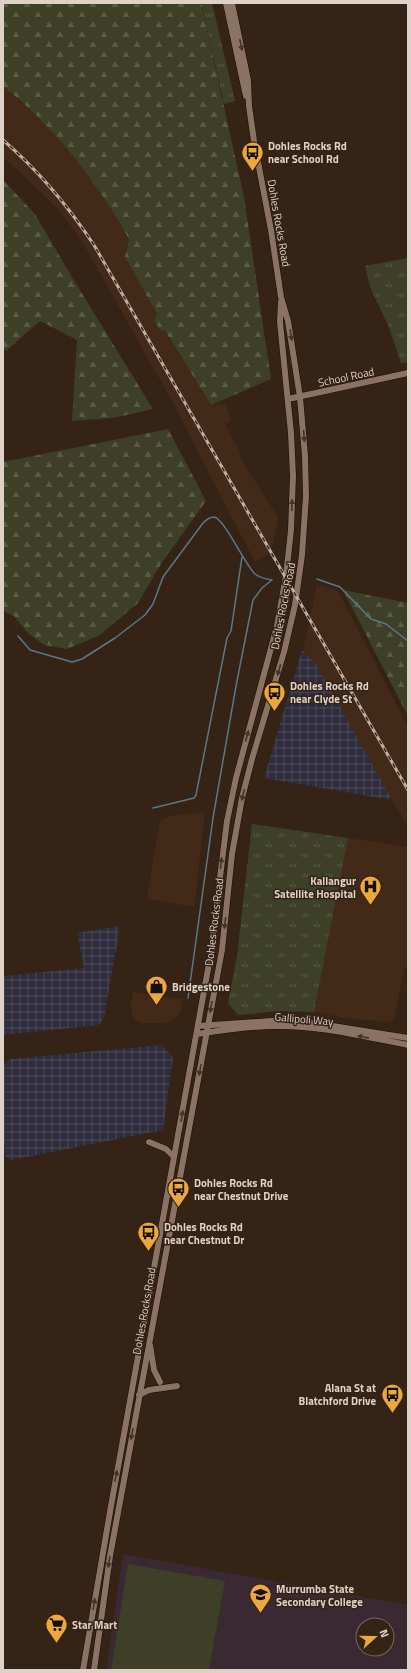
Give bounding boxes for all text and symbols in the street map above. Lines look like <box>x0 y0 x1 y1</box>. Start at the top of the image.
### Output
one-way arrow <box>238 39 244 51</box>
place label: Dohles Rocks Rd near School Rd <box>268 138 347 167</box>
bus stop icon: Dohles Rocks Rd near School Rd <box>240 139 266 172</box>
street label: Dohles Rocks Road <box>263 178 295 268</box>
one-way arrow <box>288 328 294 341</box>
street label: School Road <box>316 363 376 391</box>
one-way arrow <box>301 430 308 442</box>
one-way arrow <box>289 499 296 511</box>
street label: Dohles Rocks Road <box>267 561 299 651</box>
one-way arrow <box>276 664 282 676</box>
place label: Dohles Rocks Rd near Clyde St <box>290 678 369 707</box>
bus stop icon: Dohles Rocks Rd near Clyde St <box>261 679 287 712</box>
one-way arrow <box>244 730 250 742</box>
one-way arrow <box>239 788 245 801</box>
one-way arrow <box>218 857 224 869</box>
place label: Kallangur Satellite Hospital <box>274 873 356 902</box>
hospital icon: Kallangur Satellite Hospital <box>358 874 384 907</box>
street label: Dohles Rocks Road <box>201 877 227 967</box>
one-way arrow <box>222 917 228 929</box>
shop icon: Bridgestone <box>144 974 170 1007</box>
place label: Bridgestone <box>172 979 230 995</box>
one-way arrow <box>208 1001 214 1013</box>
street label: Gallipoli Way <box>274 1008 335 1030</box>
one-way arrow <box>357 1034 369 1040</box>
one-way arrow <box>197 1064 203 1076</box>
one-way arrow <box>179 1110 185 1122</box>
place label: Dohles Rocks Rd near Chestnut Drive <box>194 1175 289 1204</box>
bus stop icon: Dohles Rocks Rd near Chestnut Drive <box>166 1176 192 1209</box>
place label: Dohles Rocks Rd near Chestnut Dr <box>164 1219 244 1248</box>
bus stop icon: Dohles Rocks Rd near Chestnut Dr <box>136 1220 162 1253</box>
street label: Dohles Rocks Road <box>128 1266 160 1356</box>
place label: Alana St at Blatchford Drive <box>298 1380 376 1409</box>
bus stop icon: Alana St at Blatchford Drive <box>379 1381 405 1414</box>
one-way arrow <box>129 1428 135 1440</box>
one-way arrow <box>114 1470 120 1482</box>
one-way arrow <box>106 1556 112 1568</box>
place label: Murrumba State Secondary College <box>276 1581 363 1610</box>
school or university icon: Murrumba State Secondary College <box>248 1582 274 1615</box>
one-way arrow <box>91 1598 97 1610</box>
supermarket icon: Star Mart <box>43 1612 69 1645</box>
place label: Star Mart <box>72 1617 117 1633</box>
north arrow <box>355 1617 395 1657</box>
text: N <box>376 1627 393 1640</box>

